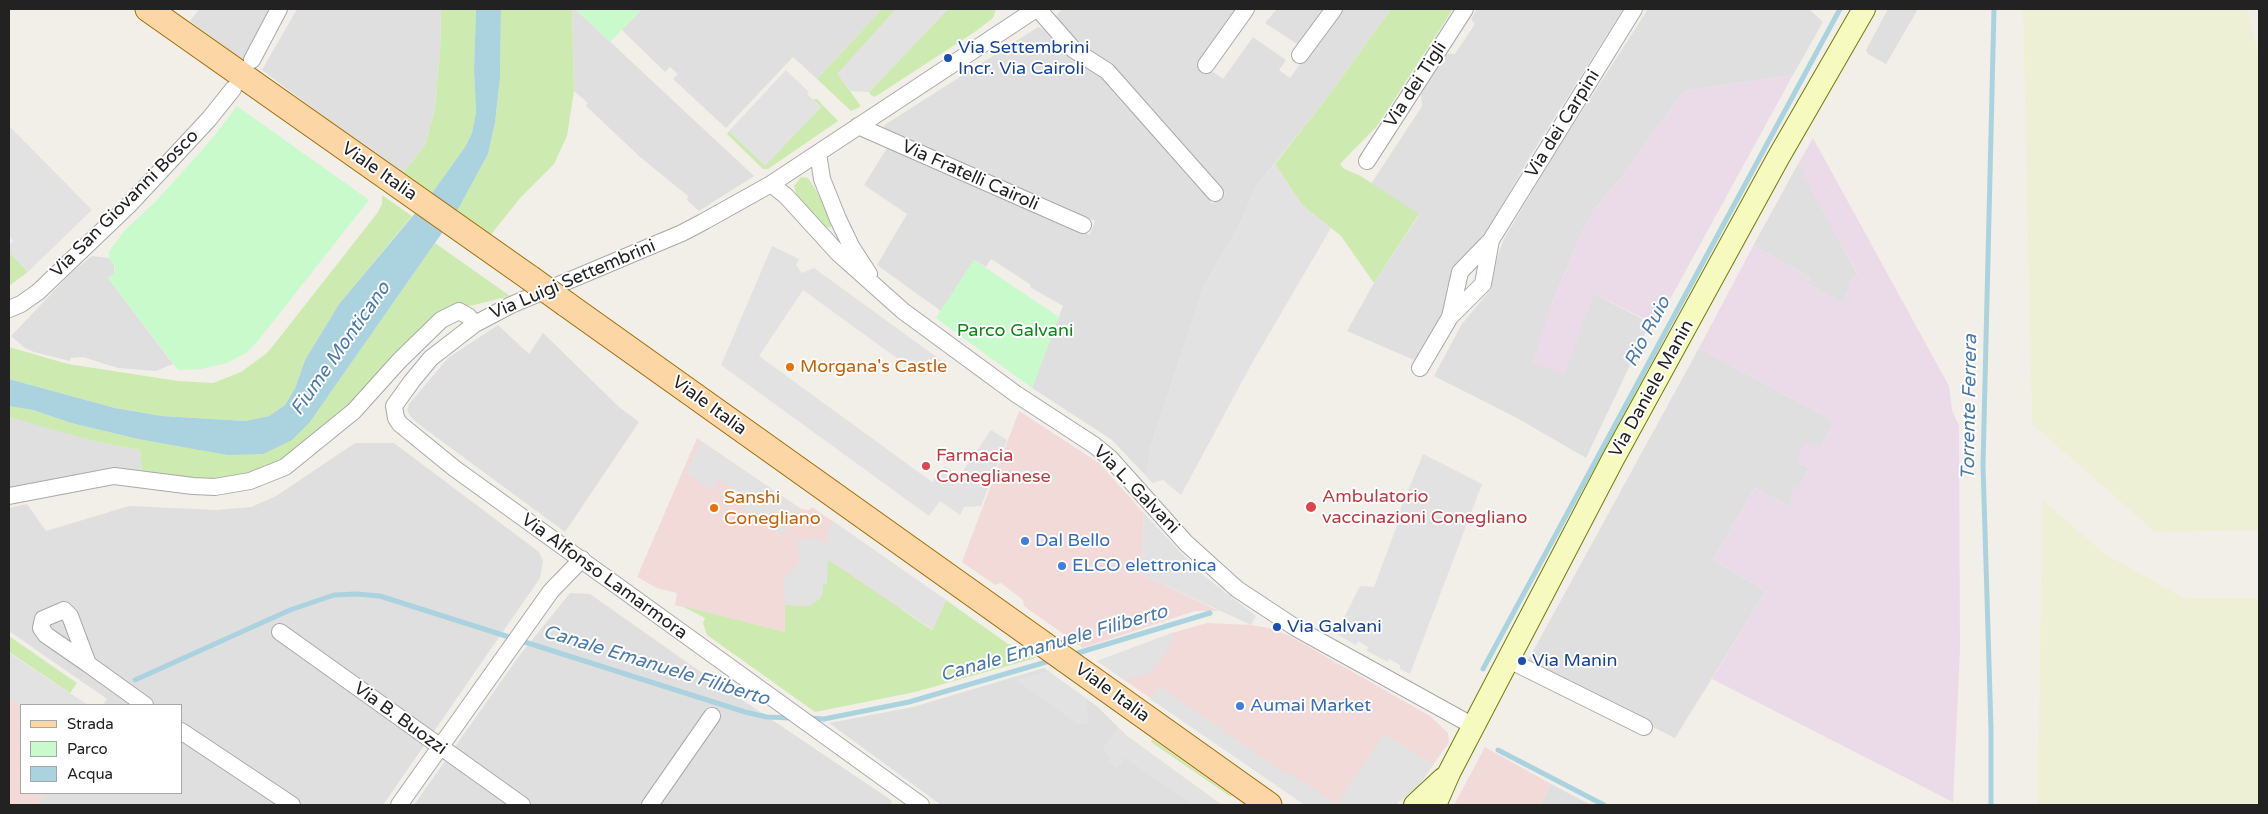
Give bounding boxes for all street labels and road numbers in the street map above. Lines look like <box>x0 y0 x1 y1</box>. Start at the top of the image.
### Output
street label: Via dei Tigli <box>1380 38 1452 132</box>
street label: Via dei Carpini <box>1521 66 1605 182</box>
street label: Via San Giovanni Bosco <box>47 126 203 282</box>
street label: Via Fratelli Cairoli <box>898 136 1042 216</box>
street label: Viale Italia <box>337 138 421 206</box>
street label: Via Luigi Settembrini <box>487 235 659 325</box>
street label: Via Daniele Manin <box>1605 316 1699 462</box>
street label: Viale Italia <box>667 372 751 440</box>
street label: Via L. Galvani <box>1088 441 1184 539</box>
street label: Via Alfonso Lamarmora <box>517 509 691 645</box>
street label: Viale Italia <box>1070 659 1154 727</box>
street label: Via B. Buozzi <box>349 678 451 760</box>

